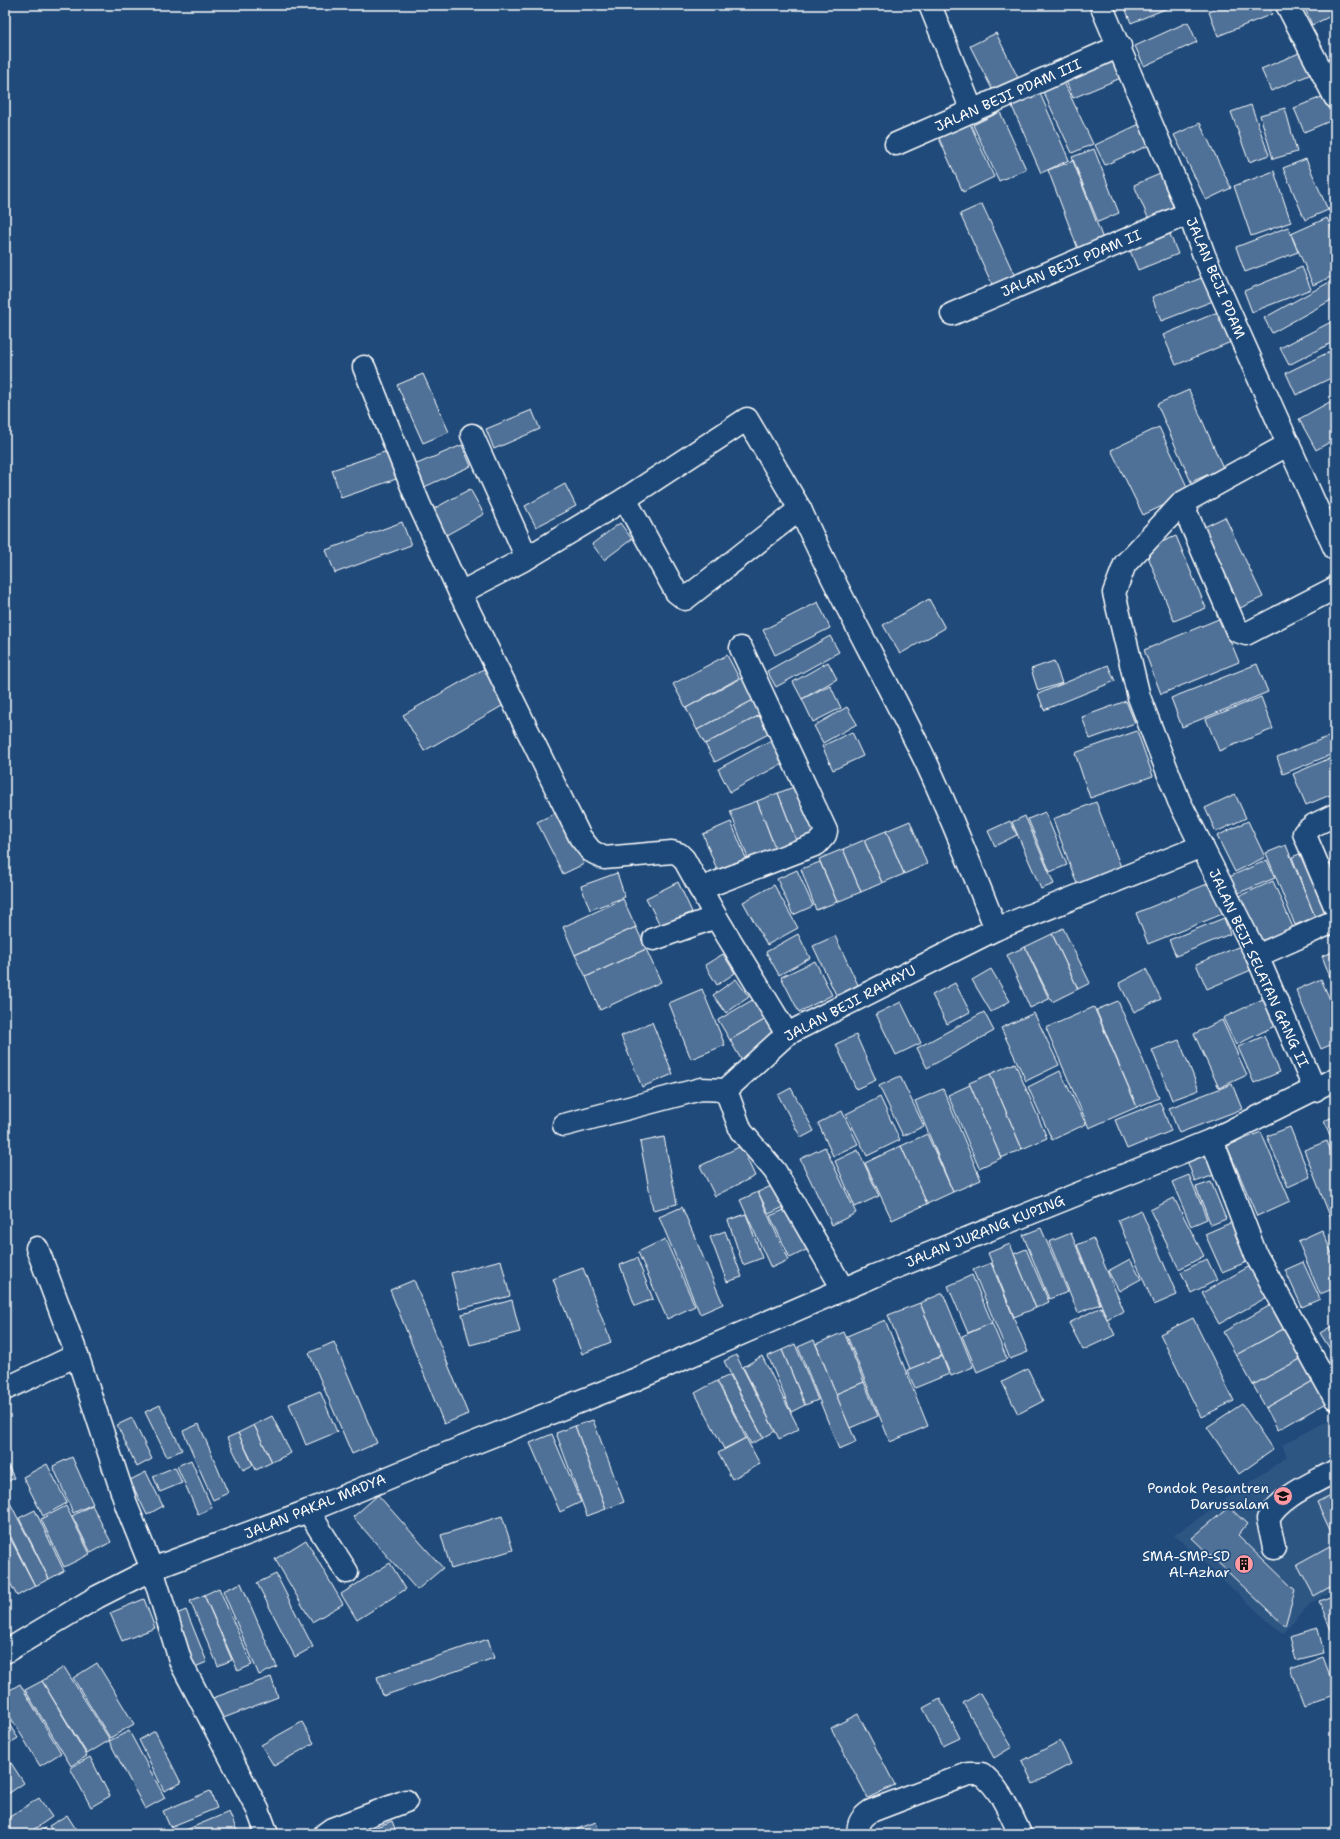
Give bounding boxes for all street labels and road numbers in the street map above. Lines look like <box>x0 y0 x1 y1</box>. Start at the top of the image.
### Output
street label: JALAN BEJI PDAM III <box>932 54 1084 135</box>
street label: JALAN BEJI PDAM <box>1182 215 1250 341</box>
street label: JALAN BEJI PDAM II <box>998 225 1144 301</box>
street label: JALAN BEJI SELATAN GANG II <box>1205 866 1313 1070</box>
street label: JALAN BEJI RAHAYU <box>781 961 919 1045</box>
street label: JALAN JURANG KUPING <box>903 1191 1067 1271</box>
street label: JALAN PAKAL MADYA <box>242 1469 388 1543</box>

